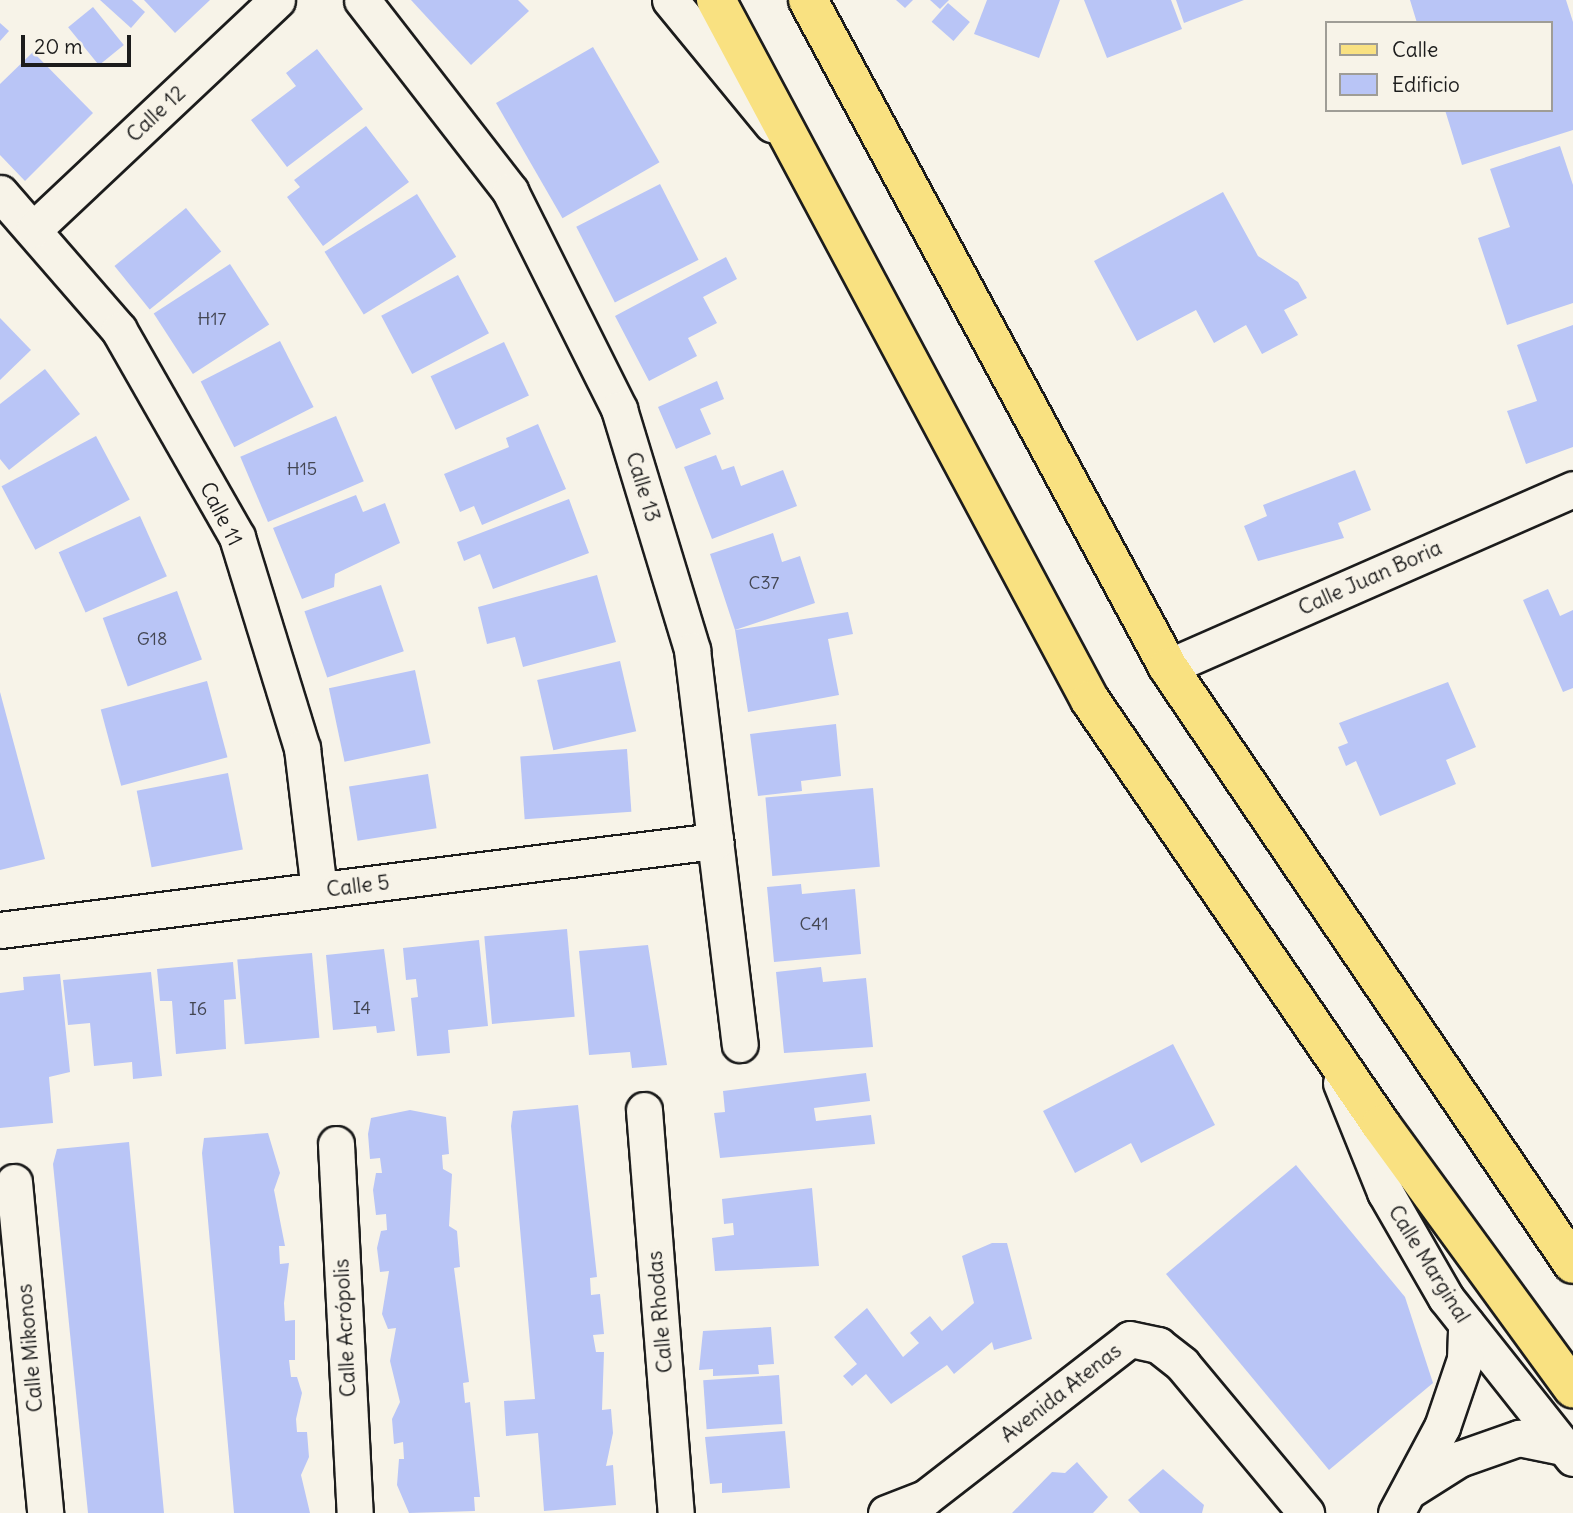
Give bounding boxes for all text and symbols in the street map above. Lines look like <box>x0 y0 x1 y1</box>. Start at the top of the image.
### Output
scale bar <box>24 21 135 65</box>
legend <box>1324 21 1552 112</box>
text: 20 m <box>34 33 83 60</box>
text: Calle <box>1392 36 1438 63</box>
text: Edificio <box>1392 71 1460 98</box>
street label: Calle 12 <box>121 81 191 147</box>
house number: H17 <box>198 308 226 330</box>
street label: Calle 13 <box>620 449 666 525</box>
house number: H15 <box>287 458 317 480</box>
street label: Calle 11 <box>194 478 248 550</box>
street label: Calle Juan Boria <box>1294 535 1446 621</box>
house number: C37 <box>749 572 779 594</box>
house number: G18 <box>137 628 167 650</box>
street label: Calle 5 <box>325 870 391 902</box>
house number: C41 <box>799 913 829 935</box>
house number: I4 <box>353 997 371 1019</box>
house number: I6 <box>189 998 207 1020</box>
street label: Calle Marginal <box>1383 1201 1475 1327</box>
street label: Calle Rhodas <box>642 1250 678 1374</box>
street label: Calle Acrópolis <box>329 1258 361 1398</box>
street label: Calle Mikonos <box>12 1283 48 1413</box>
street label: Avenida Atenas <box>996 1338 1126 1448</box>

